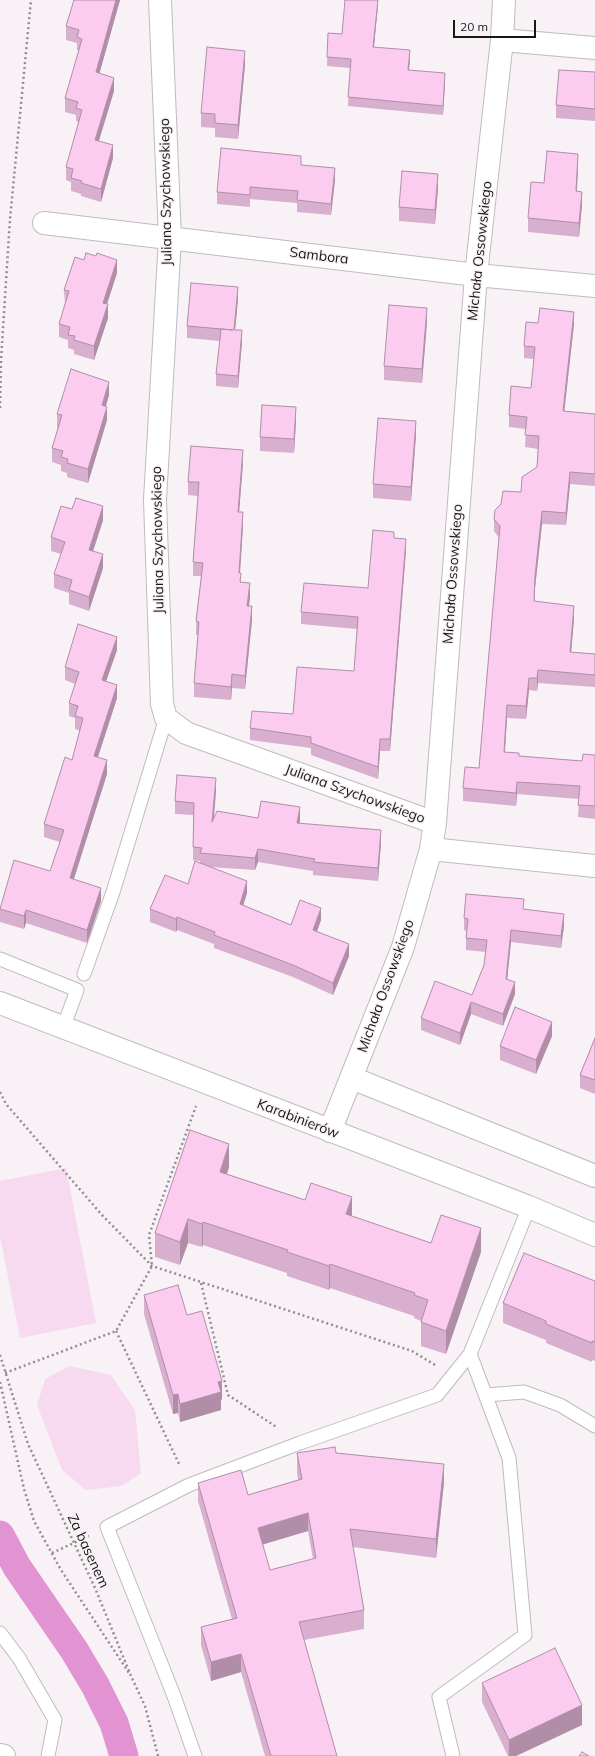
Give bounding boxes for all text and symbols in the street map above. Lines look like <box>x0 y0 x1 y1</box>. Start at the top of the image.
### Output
scale bar <box>455 12 538 38</box>
text: 20 m <box>460 19 488 34</box>
street label: Juliana Szychowskiego <box>156 118 176 266</box>
street label: Michała Ossowskiego <box>464 180 496 322</box>
street label: Sambora <box>289 244 349 268</box>
street label: Juliana Szychowskiego <box>148 466 168 614</box>
street label: Michała Ossowskiego <box>440 503 466 645</box>
street label: Juliana Szychowskiego <box>283 761 427 827</box>
street label: Michała Ossowskiego <box>354 917 418 1055</box>
street label: Karabinierów <box>255 1096 341 1142</box>
street label: Za basenem <box>64 1511 112 1591</box>

